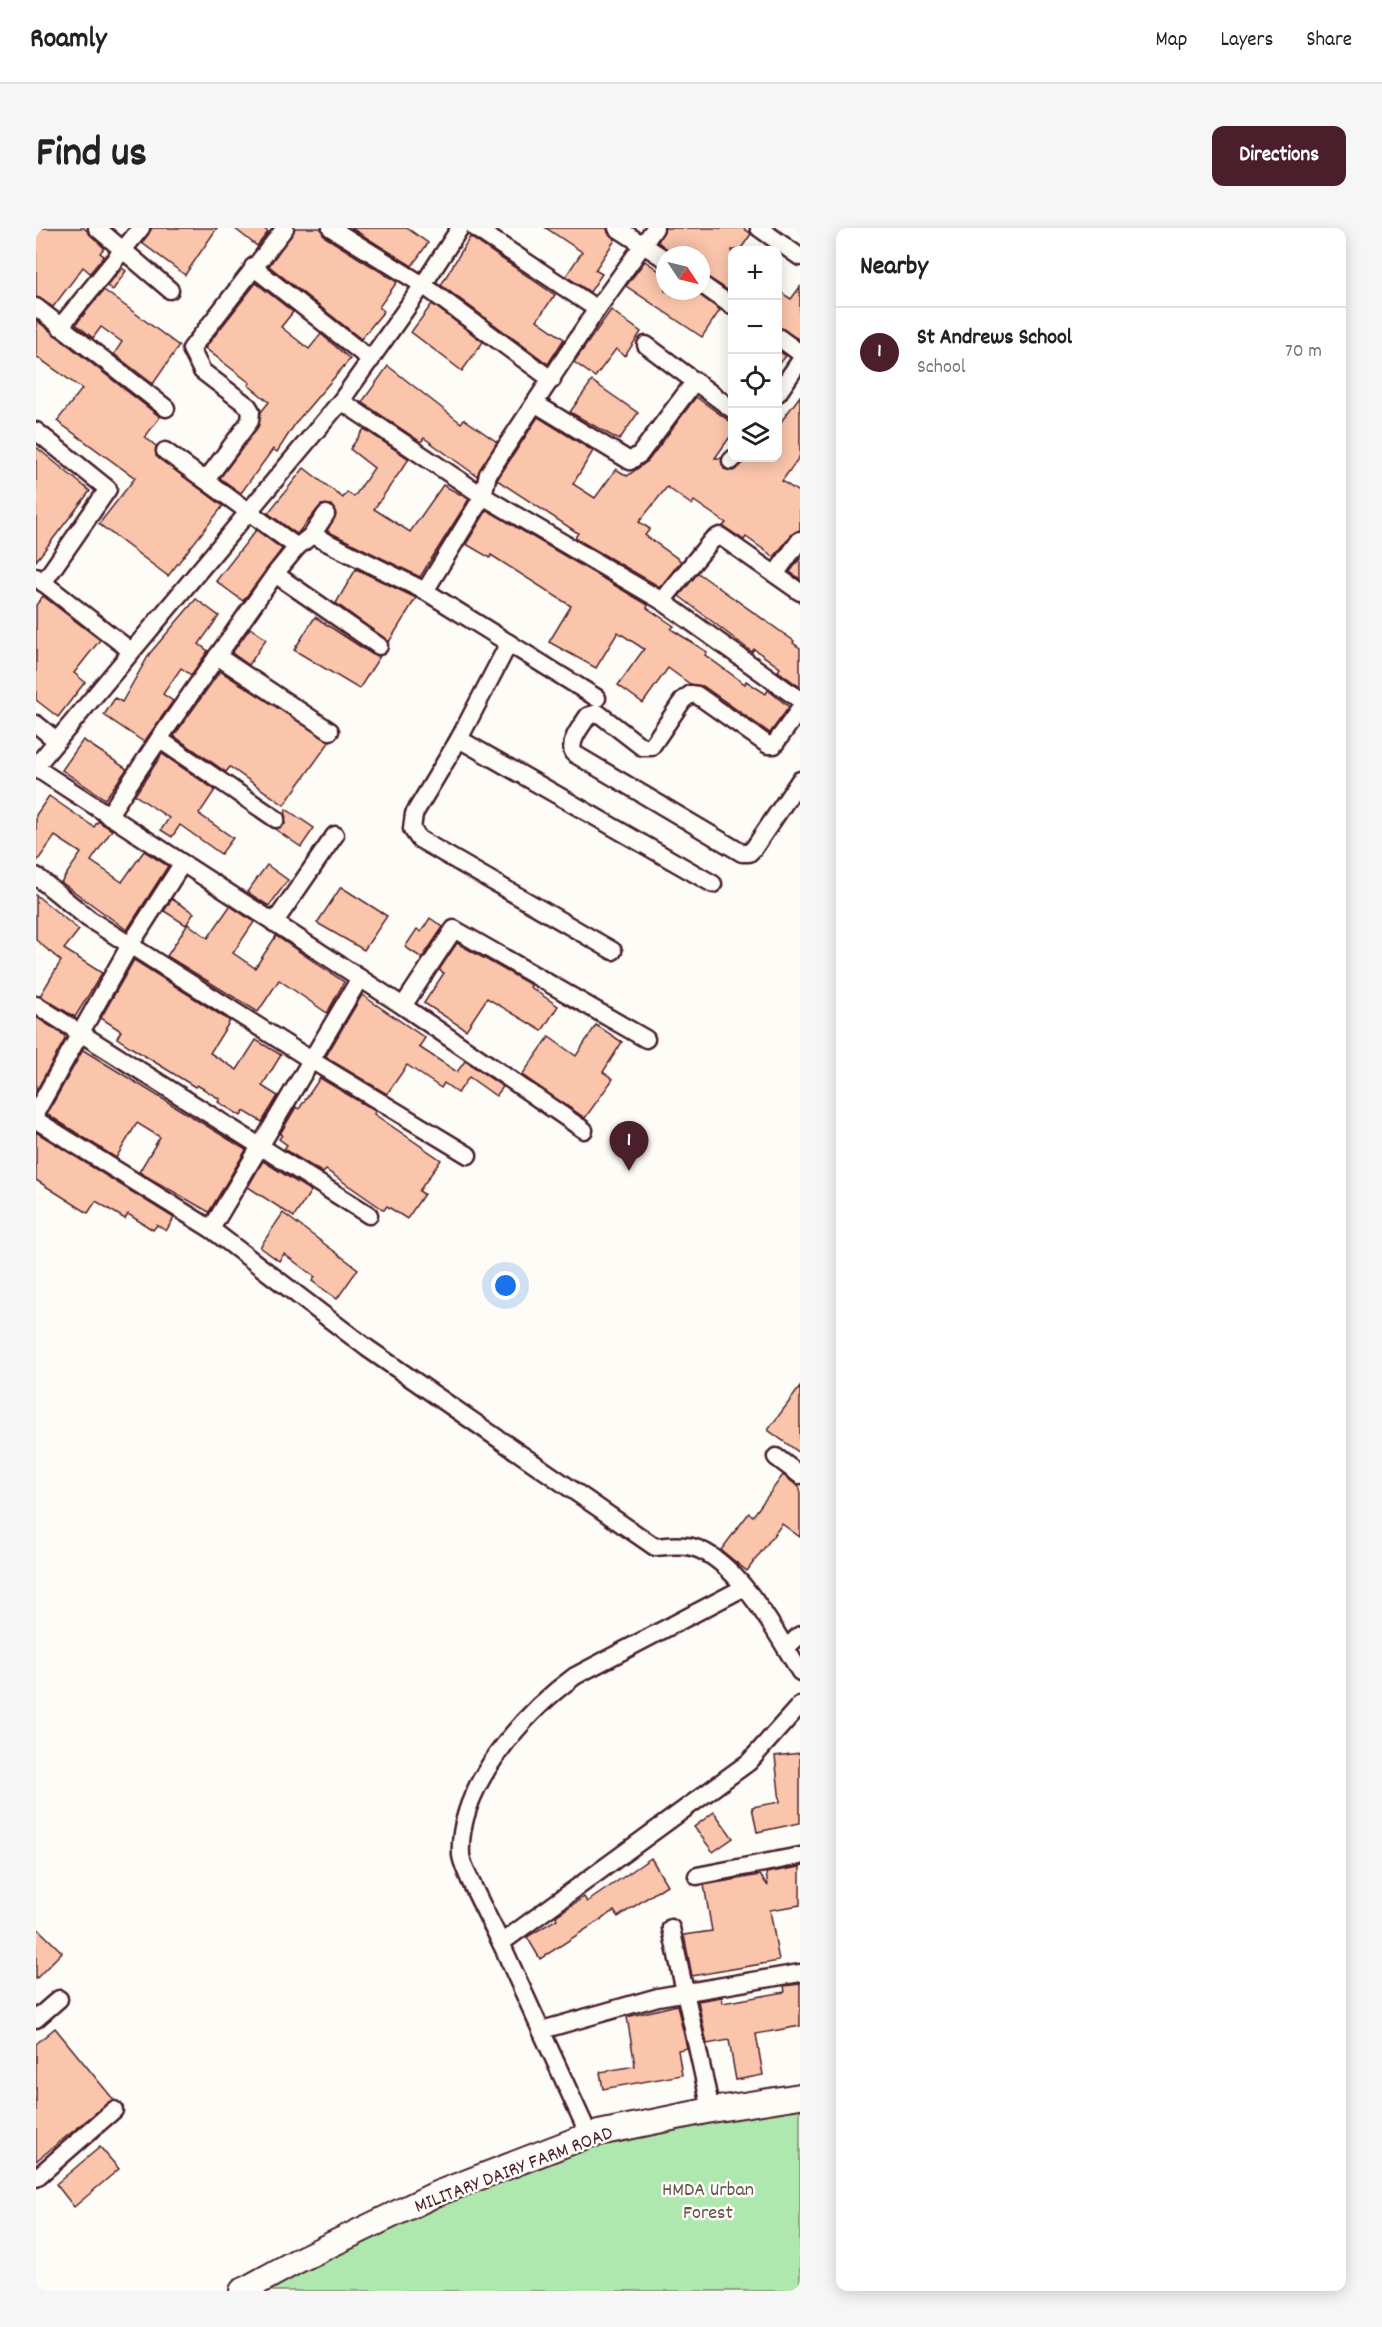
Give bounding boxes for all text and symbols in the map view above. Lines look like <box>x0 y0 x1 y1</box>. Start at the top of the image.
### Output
text: Roamly <box>30 21 106 61</box>
text: Map <box>1156 26 1187 56</box>
text: Layers <box>1220 26 1273 56</box>
text: Share <box>1306 26 1352 56</box>
text: Find us <box>36 126 147 186</box>
button: Directions <box>1212 126 1346 186</box>
north arrow <box>656 246 710 300</box>
map controls <box>728 246 782 462</box>
button: + <box>728 246 782 300</box>
text: Nearby <box>860 249 928 286</box>
button: − <box>728 300 782 354</box>
text: St Andrews School <box>917 323 1072 354</box>
text: 1 <box>877 338 882 366</box>
text: 70 m <box>1285 338 1322 366</box>
button: locate <box>728 354 782 408</box>
text: School <box>917 354 966 382</box>
button: layers <box>728 408 782 462</box>
pin: 1 <box>610 1122 648 1171</box>
your location <box>491 1271 520 1300</box>
street label: MILITARY DAIRY FARM ROAD <box>411 2120 617 2222</box>
park label: HMDA Urban Forest <box>662 2177 754 2228</box>

